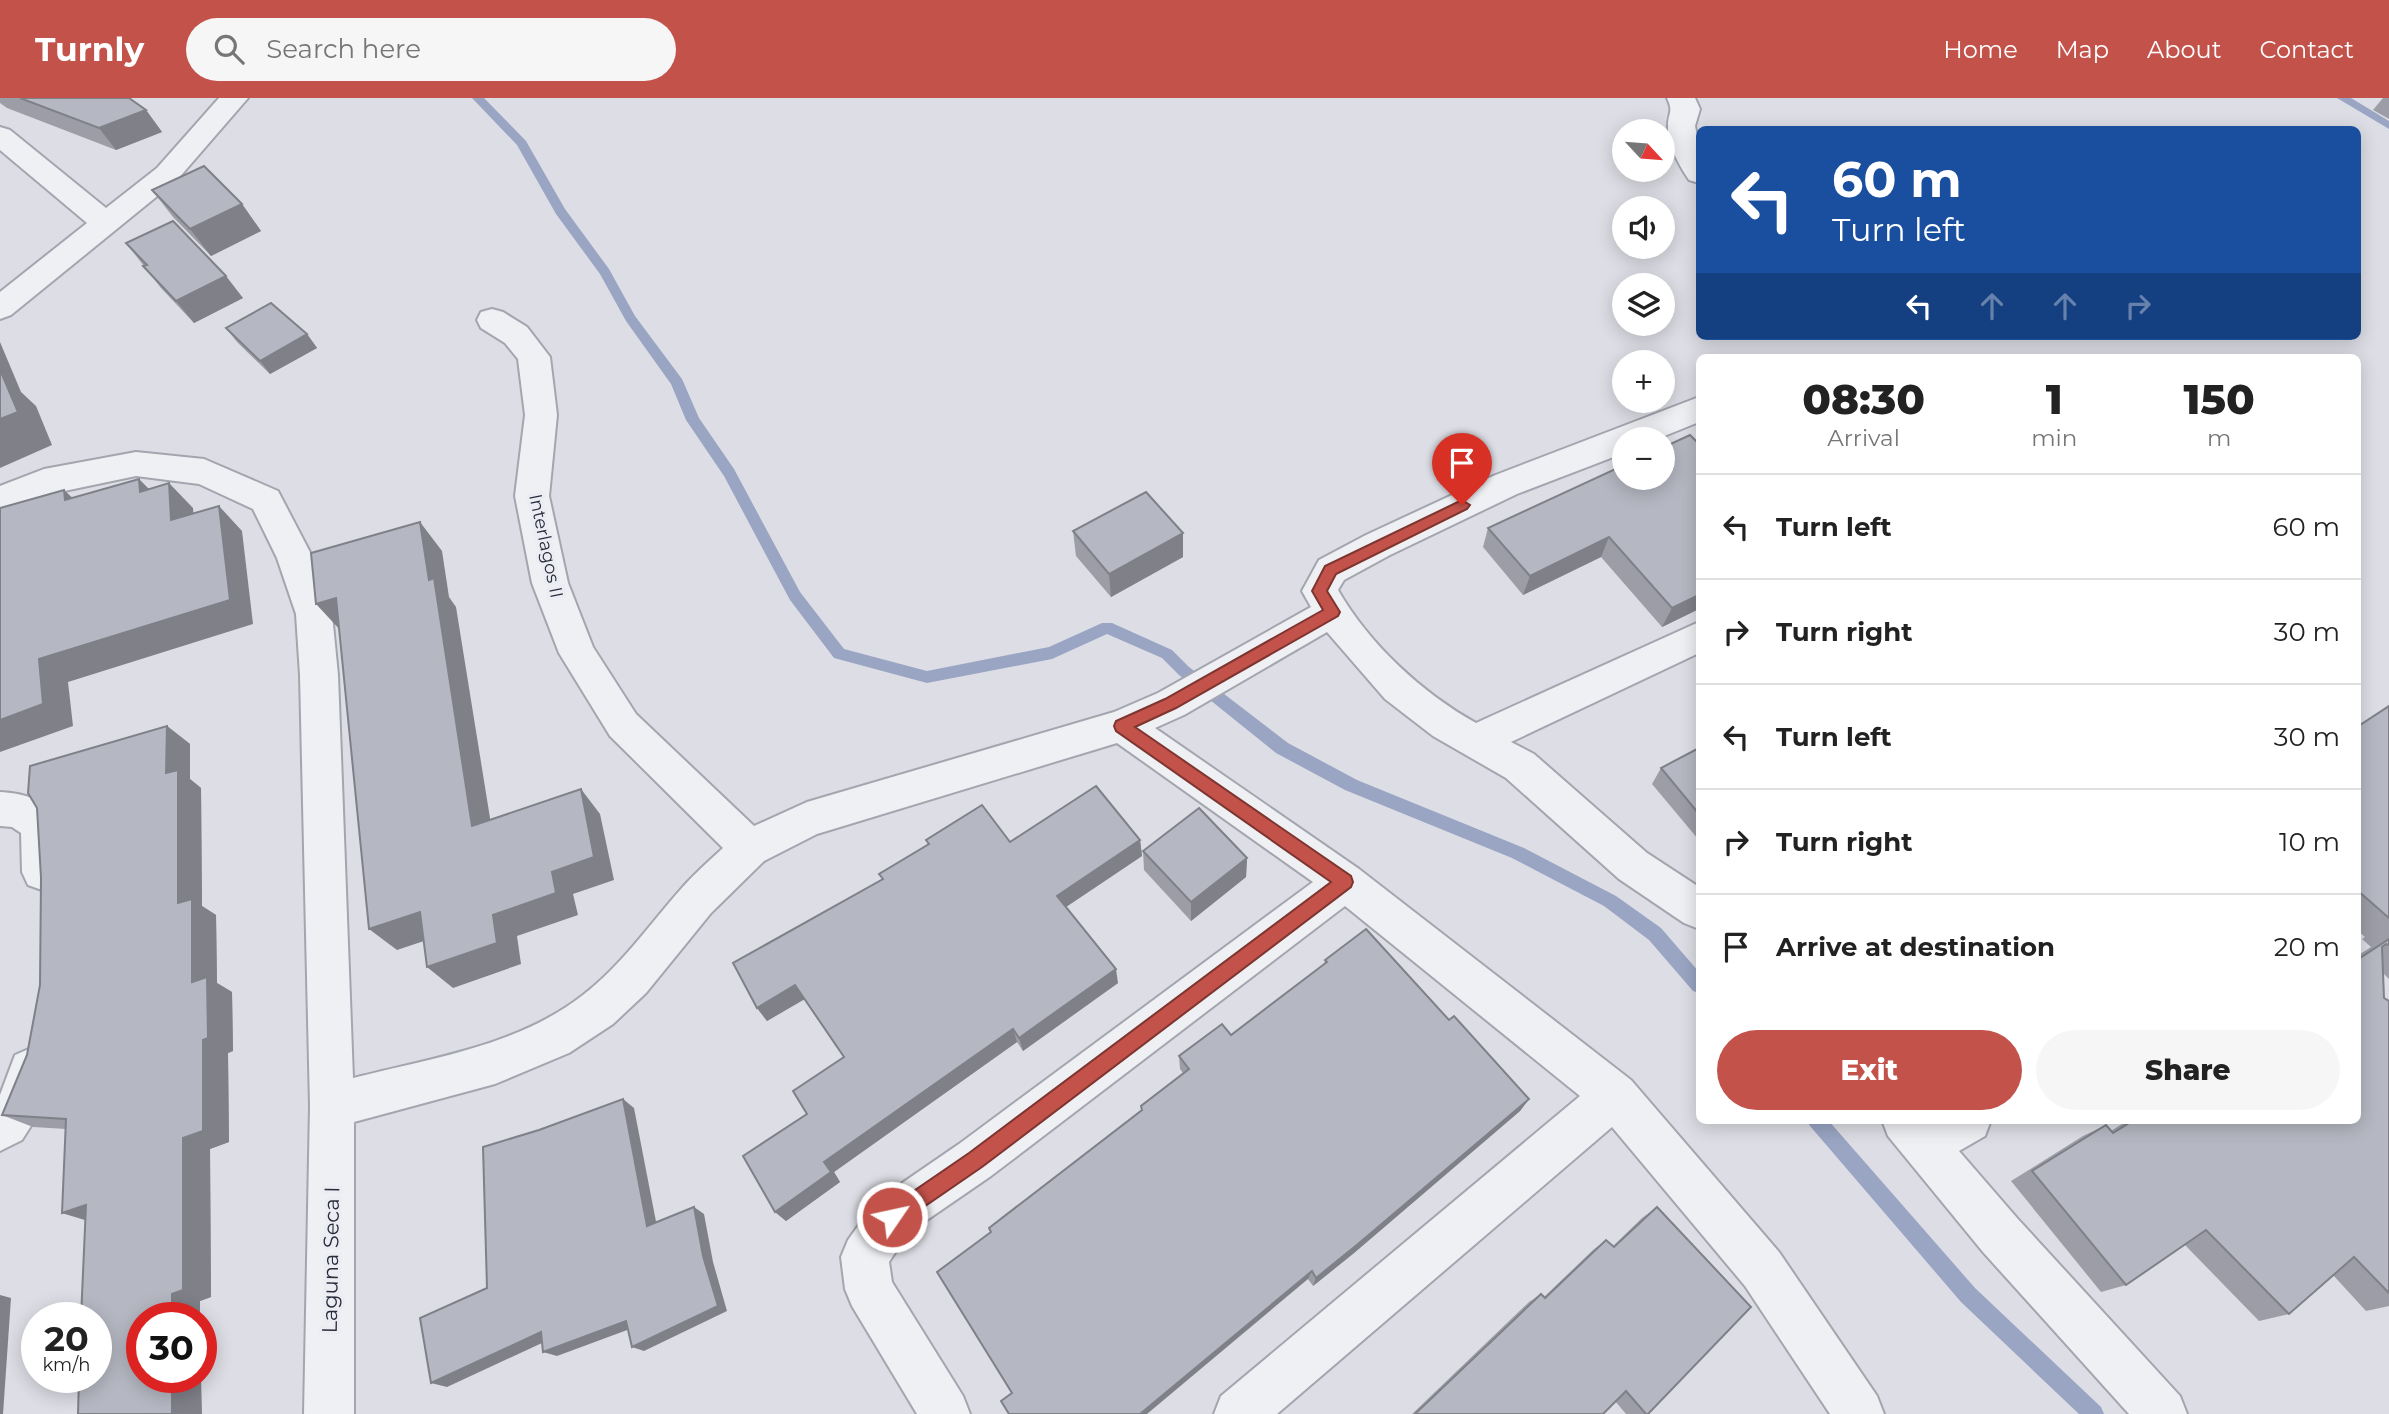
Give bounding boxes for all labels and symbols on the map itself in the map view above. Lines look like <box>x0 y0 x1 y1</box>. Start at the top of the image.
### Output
north arrow <box>1612 119 1675 182</box>
pin <box>1432 433 1492 505</box>
street label: Interlagos II <box>524 492 568 600</box>
position arrow <box>855 1180 929 1254</box>
street label: Laguna Seca I <box>317 1186 344 1334</box>
speed limit sign: 30 <box>126 1302 217 1393</box>

